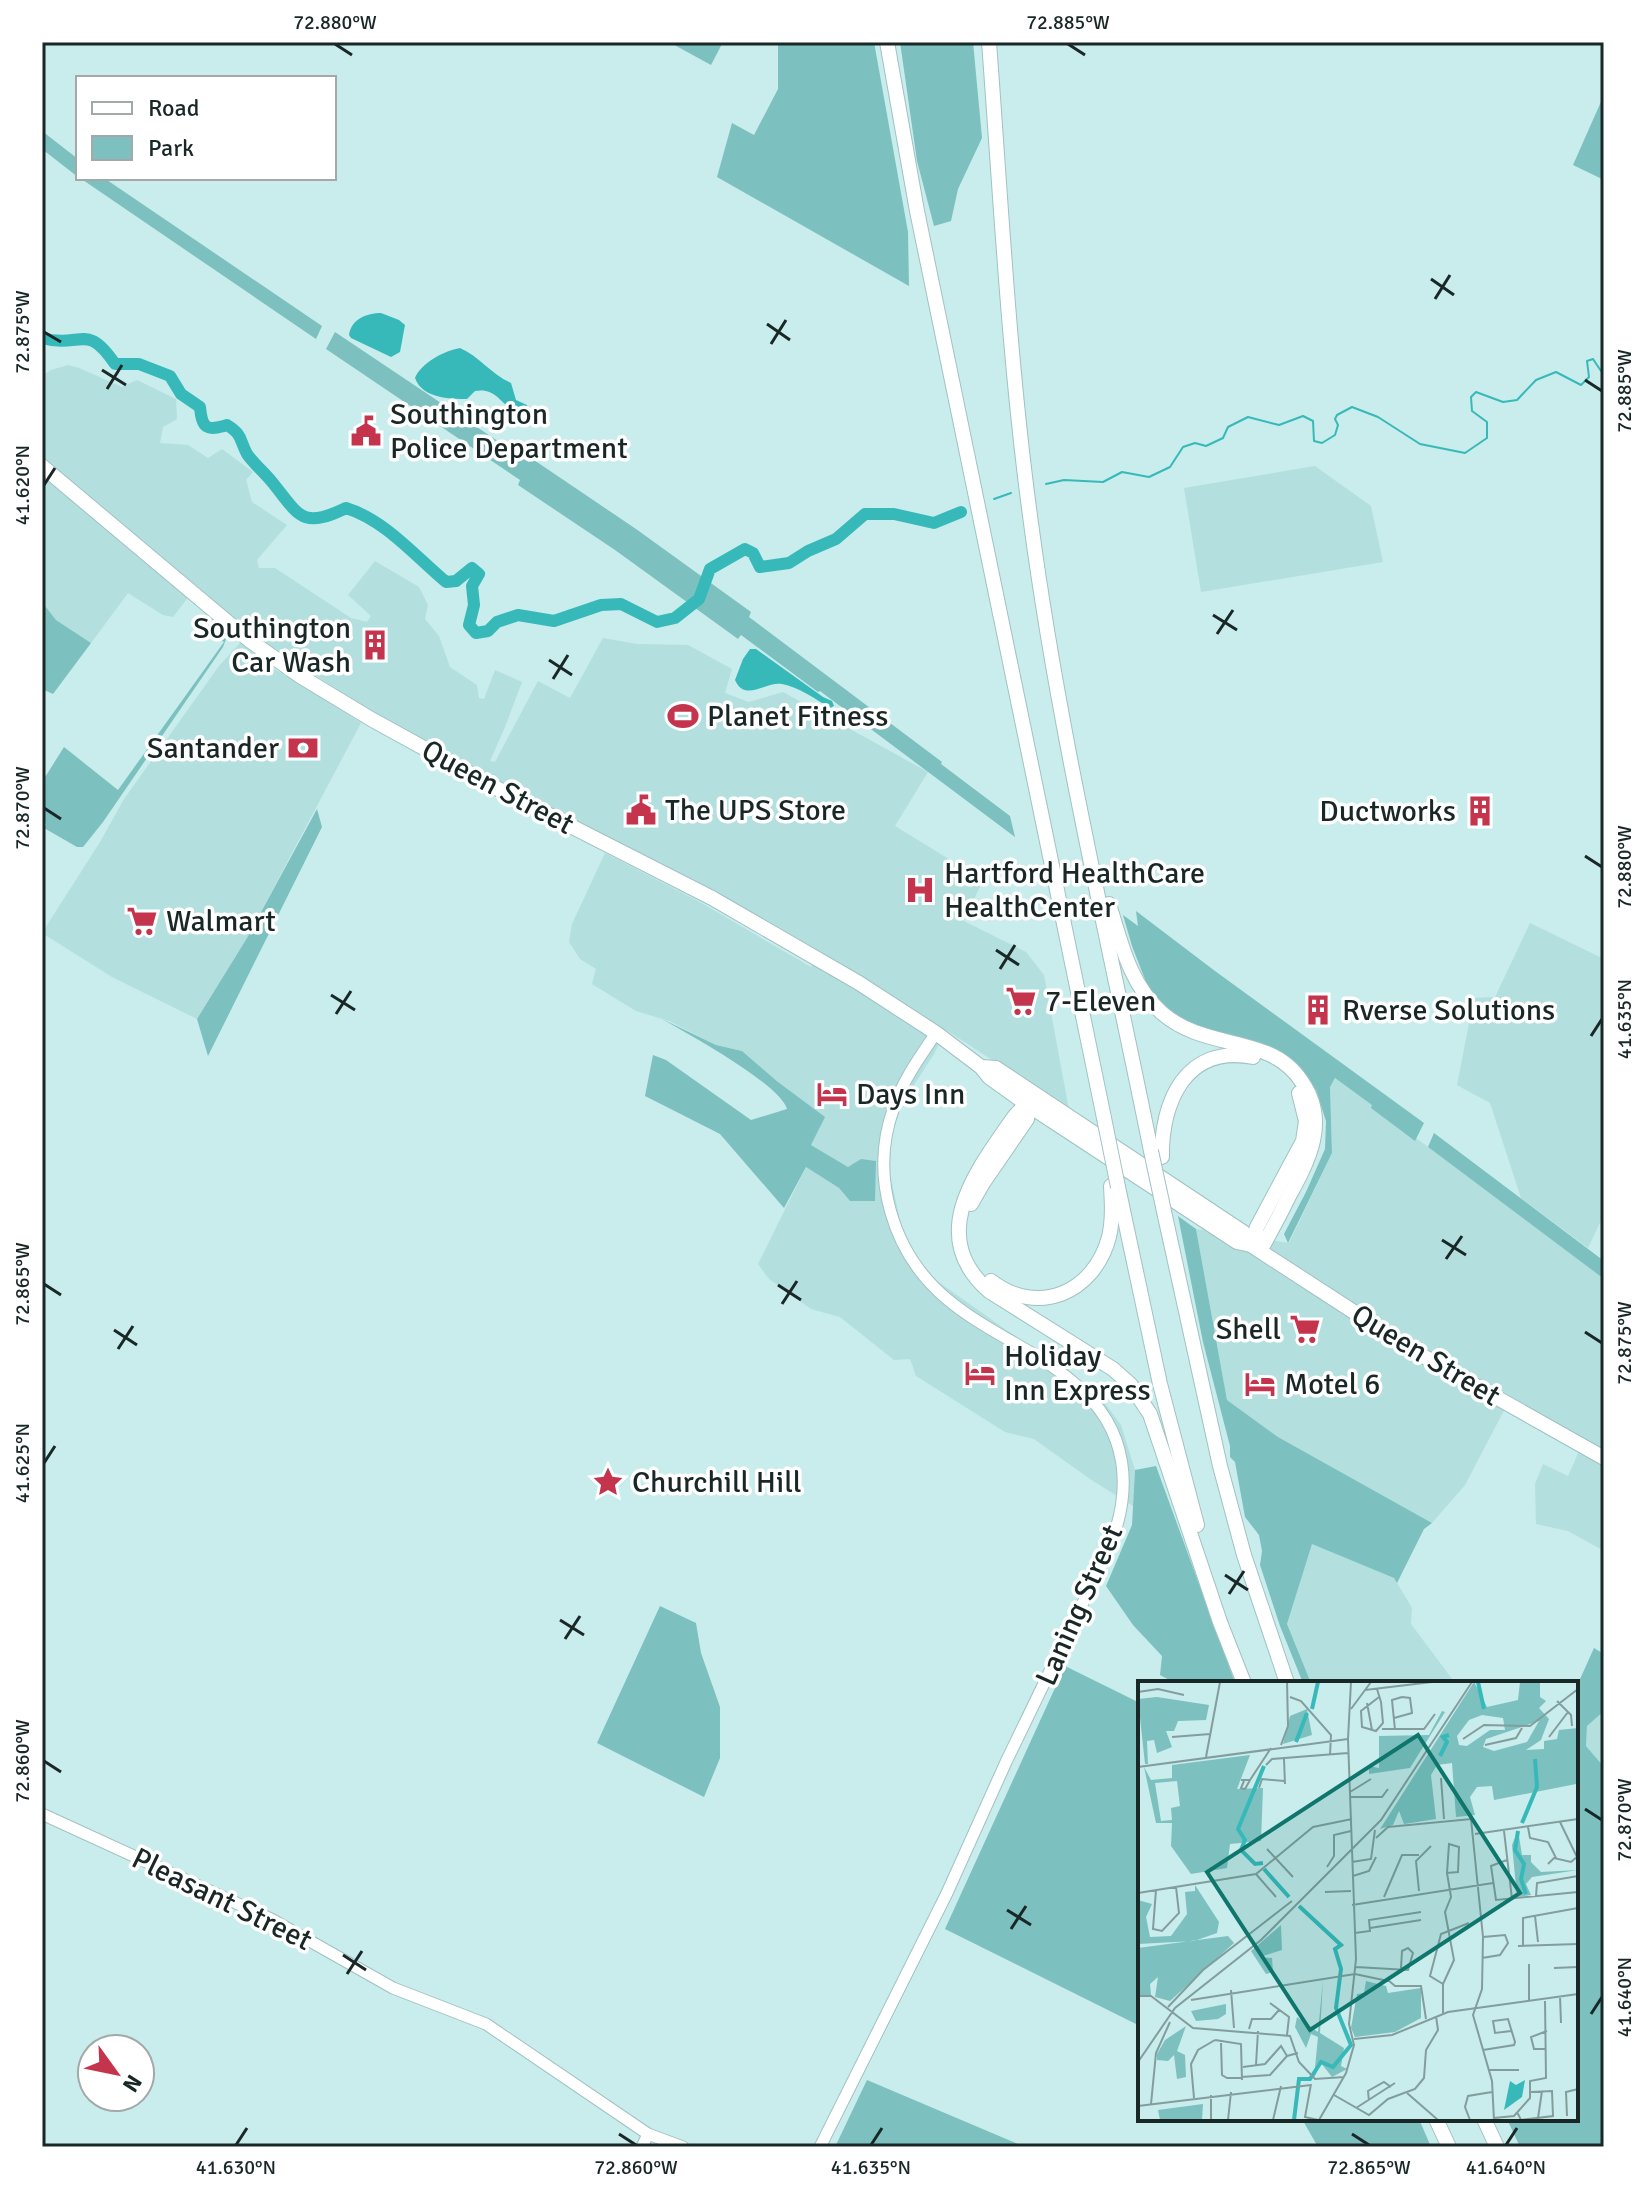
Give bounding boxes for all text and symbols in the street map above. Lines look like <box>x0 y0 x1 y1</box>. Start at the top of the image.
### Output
text: 72.880°W <box>293 10 377 35</box>
text: 72.885°W <box>1026 10 1110 35</box>
legend <box>76 76 336 180</box>
text: Road <box>148 93 199 123</box>
text: Park <box>148 133 194 163</box>
text: 72.875°W <box>10 290 35 374</box>
text: 72.885°W <box>1612 349 1637 433</box>
place label: Southington Police Department <box>390 396 628 467</box>
public building icon: Southington Police Department <box>349 414 383 448</box>
text: 41.620°N <box>10 445 35 525</box>
place label: Southington Car Wash <box>193 610 351 681</box>
building icon: Southington Car Wash <box>358 628 392 662</box>
place label: Planet Fitness <box>707 698 888 735</box>
sports icon: Planet Fitness <box>666 699 700 733</box>
place label: Santander <box>147 730 279 767</box>
bank icon: Santander <box>286 731 320 765</box>
street label: Queen Street <box>415 732 580 843</box>
text: 72.870°W <box>10 766 35 850</box>
place label: The UPS Store <box>665 792 846 829</box>
public building icon: The UPS Store <box>624 793 658 827</box>
place label: Ductworks <box>1319 793 1456 830</box>
building icon: Ductworks <box>1463 794 1497 828</box>
text: 72.880°W <box>1612 825 1637 909</box>
place label: Hartford HealthCare HealthCenter <box>944 855 1205 926</box>
hospital icon: Hartford HealthCare HealthCenter <box>903 873 937 907</box>
place label: Walmart <box>166 903 276 940</box>
supermarket icon: Walmart <box>125 904 159 938</box>
text: 41.635°N <box>1612 979 1637 1059</box>
place label: 7-Eleven <box>1045 983 1156 1020</box>
supermarket icon: 7-Eleven <box>1004 984 1038 1018</box>
place label: Rverse Solutions <box>1342 992 1555 1029</box>
building icon: Rverse Solutions <box>1301 993 1335 1027</box>
place label: Days Inn <box>856 1076 965 1113</box>
hotel icon: Days Inn <box>815 1077 849 1111</box>
text: 72.865°W <box>10 1242 35 1326</box>
street label: Queen Street <box>1345 1297 1507 1414</box>
text: 72.875°W <box>1612 1301 1637 1385</box>
place label: Shell <box>1216 1311 1281 1348</box>
supermarket icon: Shell <box>1288 1312 1322 1346</box>
place label: Holiday Inn Express <box>1004 1338 1151 1409</box>
hotel icon: Holiday Inn Express <box>963 1356 997 1390</box>
place label: Motel 6 <box>1284 1366 1380 1403</box>
hotel icon: Motel 6 <box>1243 1367 1277 1401</box>
text: 41.625°N <box>10 1423 35 1503</box>
place label: Churchill Hill <box>632 1464 801 1501</box>
place icon: Churchill Hill <box>591 1465 625 1499</box>
street label: Laning Street <box>1028 1519 1131 1691</box>
inset map <box>1138 1681 1578 2121</box>
text: 72.860°W <box>10 1719 35 1803</box>
text: 72.870°W <box>1612 1778 1637 1862</box>
street label: Pleasant Street <box>126 1840 318 1959</box>
text: 41.640°N <box>1612 1957 1637 2037</box>
north arrow <box>76 2033 156 2113</box>
text: N <box>117 2070 148 2097</box>
text: 41.630°N <box>196 2155 276 2180</box>
text: 72.860°W <box>594 2155 678 2180</box>
text: 41.635°N <box>831 2155 911 2180</box>
text: 72.865°W <box>1327 2155 1411 2180</box>
text: 41.640°N <box>1466 2155 1546 2180</box>

